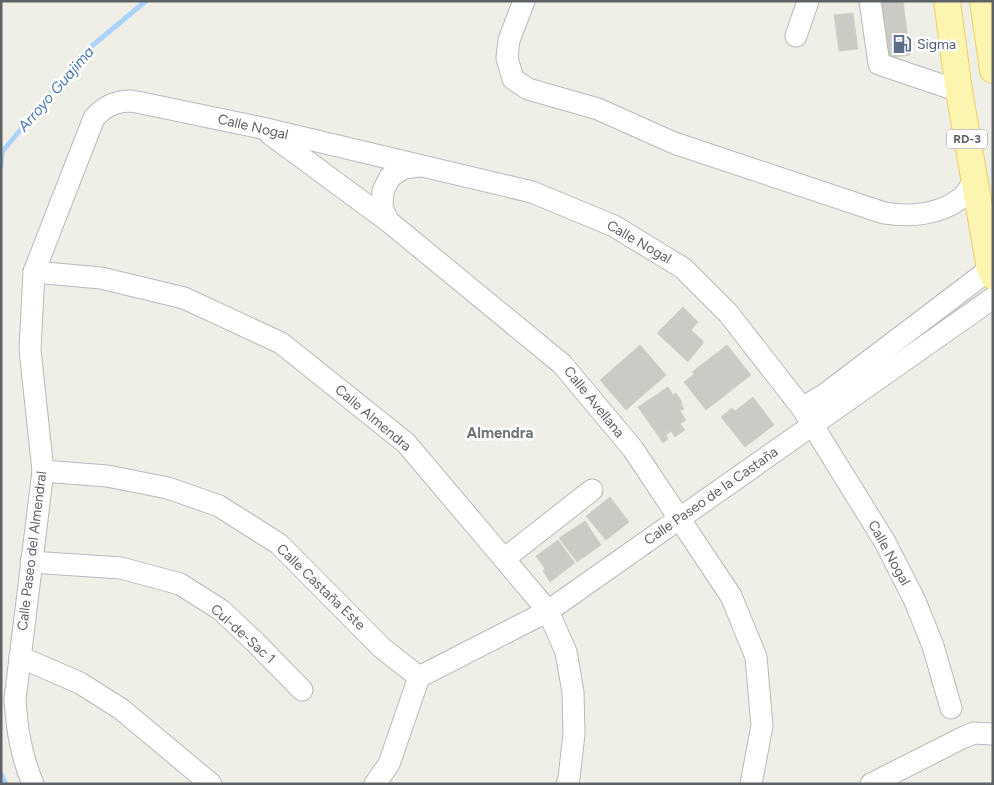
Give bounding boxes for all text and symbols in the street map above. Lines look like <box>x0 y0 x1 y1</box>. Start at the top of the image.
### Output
fuel station icon: Sigma <box>891 33 913 55</box>
place label: Sigma <box>917 36 956 53</box>
water label: Arroyo Guajima <box>14 43 98 136</box>
street label: Calle Nogal <box>216 111 290 143</box>
road number: RD-3 <box>947 130 987 148</box>
street label: Calle Nogal <box>604 217 674 267</box>
street label: Calle Avellana <box>560 363 628 441</box>
street label: Calle Almendra <box>331 381 415 455</box>
district label: Almendra <box>467 424 533 442</box>
street label: Calle Paseo de la Castaña <box>641 443 781 549</box>
street label: Calle Paseo del Almendral <box>14 470 50 632</box>
street label: Calle Nogal <box>864 517 914 589</box>
street label: Calle Castaña Este <box>273 540 369 634</box>
street label: Cul-de-Sac 1 <box>207 601 279 667</box>

